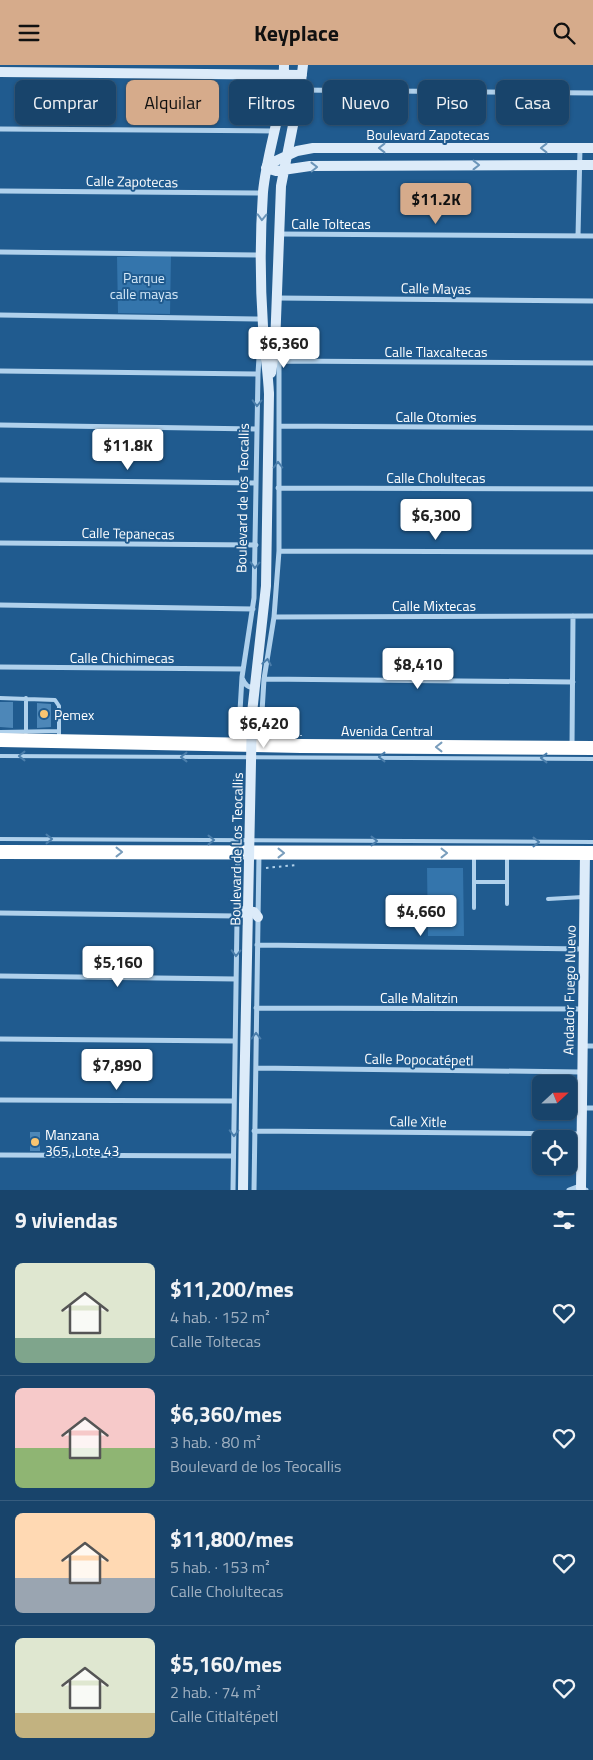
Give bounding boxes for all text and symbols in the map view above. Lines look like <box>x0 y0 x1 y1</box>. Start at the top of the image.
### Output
text: Keyplace <box>254 16 339 50</box>
icon: menu <box>15 19 43 47</box>
icon: search <box>550 19 578 47</box>
chip: Comprar <box>15 80 116 125</box>
chip: Alquilar <box>126 80 219 125</box>
chip: Filtros <box>229 80 313 125</box>
chip: Nuevo <box>323 80 408 125</box>
chip: Piso <box>418 80 486 125</box>
chip: Casa <box>496 80 569 125</box>
street label: Boulevard Zapotecas <box>366 124 490 145</box>
one-way arrow <box>378 143 386 153</box>
one-way arrow <box>540 143 548 153</box>
one-way arrow <box>472 160 480 171</box>
one-way arrow <box>310 161 318 172</box>
street label: Calle Zapotecas <box>86 170 178 192</box>
pin: $11.2K <box>395 183 477 225</box>
text: $11.2K <box>411 187 461 211</box>
one-way arrow <box>257 213 268 221</box>
street label: Calle Toltecas <box>291 213 371 234</box>
park label: Parque calle mayas <box>110 267 178 304</box>
street label: Calle Mayas <box>401 277 471 299</box>
pin: $6,360 <box>243 327 325 369</box>
text: $6,360 <box>259 331 309 355</box>
street label: Calle Tlaxcaltecas <box>385 341 487 362</box>
one-way arrow <box>252 399 262 407</box>
street label: Calle Otomies <box>395 406 477 427</box>
street label: Boulevard de los Teocallis <box>230 423 254 573</box>
pin: $11.8K <box>87 429 169 471</box>
text: $11.8K <box>103 433 153 457</box>
one-way arrow <box>273 461 284 469</box>
street label: Calle Cholultecas <box>386 467 486 488</box>
pin: $6,300 <box>395 499 477 541</box>
text: $6,300 <box>411 503 461 527</box>
street label: Calle Tepanecas <box>81 522 175 544</box>
one-way arrow <box>250 561 261 569</box>
street label: Calle Mixtecas <box>392 595 476 616</box>
street label: Calle Chichimecas <box>70 647 174 668</box>
pin: $8,410 <box>377 647 459 690</box>
text: $8,410 <box>393 652 443 676</box>
one-way arrow <box>261 657 271 666</box>
place label: Pemex <box>54 704 95 725</box>
pin: $6,420 <box>223 707 305 749</box>
marker: Pemex <box>38 708 50 720</box>
text: $6,420 <box>239 711 289 735</box>
street label: Avenida Central <box>341 720 433 741</box>
one-way arrow <box>435 742 443 752</box>
one-way arrow <box>18 751 26 761</box>
one-way arrow <box>180 752 188 762</box>
one-way arrow <box>378 752 386 763</box>
one-way arrow <box>540 753 548 763</box>
street label: Boulevard de Los Teocallis <box>224 772 248 926</box>
one-way arrow <box>45 834 53 844</box>
one-way arrow <box>208 835 215 845</box>
one-way arrow <box>370 836 378 846</box>
one-way arrow <box>532 837 540 847</box>
one-way arrow <box>115 847 123 857</box>
one-way arrow <box>278 848 285 858</box>
one-way arrow <box>440 848 448 858</box>
pin: $4,660 <box>380 895 462 937</box>
text: $4,660 <box>396 899 446 923</box>
street label: Andador Fuego Nuevo <box>557 925 581 1055</box>
pin: $5,160 <box>77 945 159 988</box>
text: $5,160 <box>93 950 143 974</box>
one-way arrow <box>231 950 241 958</box>
street label: Calle Malitzin <box>380 987 458 1008</box>
one-way arrow <box>251 1032 261 1040</box>
street label: Calle Popocatépetl <box>364 1048 474 1070</box>
pin: $7,890 <box>76 1049 158 1091</box>
text: $7,890 <box>92 1053 142 1077</box>
north arrow <box>532 1075 578 1120</box>
map controls <box>532 1075 577 1175</box>
street label: Calle Xitle <box>389 1110 447 1132</box>
place label: Manzana 365, Lote 43 <box>45 1124 119 1161</box>
one-way arrow <box>229 1130 239 1138</box>
button: locate <box>532 1130 577 1175</box>
marker: Manzana 365, Lote 43 <box>29 1136 41 1148</box>
text: 9 viviendas <box>15 1204 118 1236</box>
icon: filters <box>550 1206 578 1234</box>
text: $11,200/mes <box>170 1273 294 1305</box>
icon: home <box>55 1283 115 1343</box>
icon: heart <box>550 1299 578 1327</box>
text: 4 hab. · 152 m² <box>170 1305 270 1329</box>
text: Calle Toltecas <box>170 1329 261 1353</box>
text: $6,360/mes <box>170 1398 282 1430</box>
icon: home <box>55 1408 115 1468</box>
icon: heart <box>550 1424 578 1452</box>
text: 3 hab. · 80 m² <box>170 1430 261 1454</box>
text: Boulevard de los Teocallis <box>170 1454 341 1478</box>
text: $11,800/mes <box>170 1523 294 1555</box>
icon: home <box>55 1533 115 1593</box>
icon: heart <box>550 1549 578 1577</box>
text: 5 hab. · 153 m² <box>170 1555 270 1579</box>
text: Calle Cholultecas <box>170 1579 283 1603</box>
text: $5,160/mes <box>170 1648 282 1680</box>
icon: home <box>55 1658 115 1718</box>
icon: heart <box>550 1674 578 1702</box>
text: 2 hab. · 74 m² <box>170 1680 261 1704</box>
text: Calle Citlaltépetl <box>170 1704 278 1728</box>

